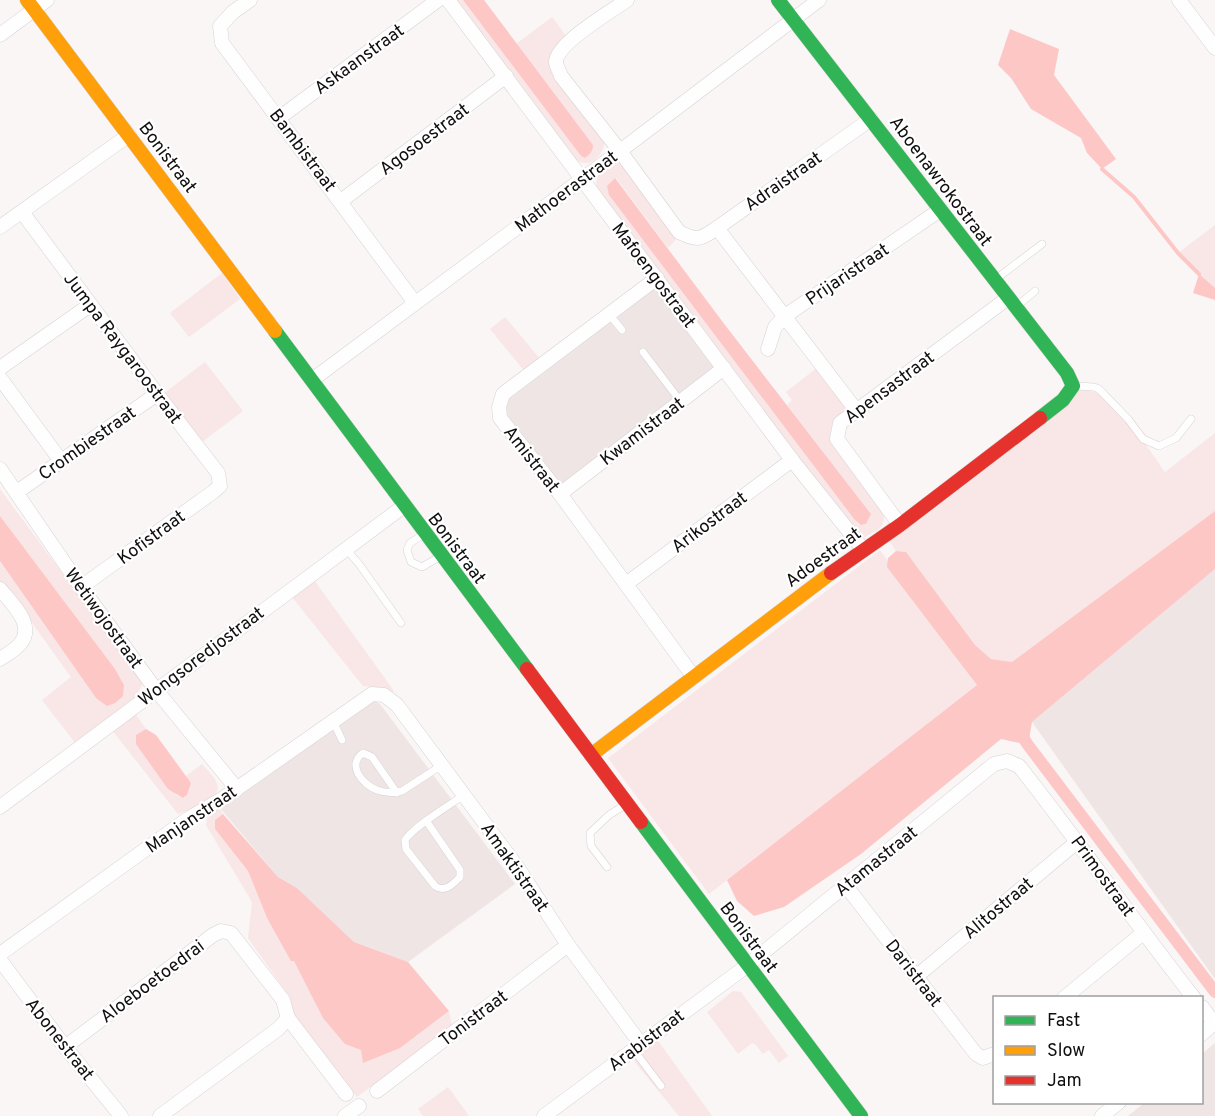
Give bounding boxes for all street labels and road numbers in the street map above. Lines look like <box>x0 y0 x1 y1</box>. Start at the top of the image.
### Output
street label: Askaanstraat <box>310 20 409 101</box>
street label: Agosoestraat <box>375 99 474 181</box>
street label: Bambistraat <box>263 105 341 197</box>
street label: Aboenawrokostraat <box>883 112 996 252</box>
street label: Bonistraat <box>133 118 201 198</box>
street label: Mathoerastraat <box>511 146 623 238</box>
street label: Adraistraat <box>741 147 827 217</box>
street label: Mafoengostraat <box>606 219 700 333</box>
street label: Prijaristraat <box>802 239 894 312</box>
street label: Jumpa Raygaroostraat <box>57 269 186 429</box>
street label: Apensastraat <box>840 347 940 430</box>
street label: Kwamistraat <box>596 393 690 471</box>
street label: Crombiestraat <box>35 402 141 486</box>
street label: Amistraat <box>498 422 564 498</box>
street label: Arikostraat <box>667 487 752 559</box>
street label: Kofistraat <box>113 506 190 571</box>
street label: Bonistraat <box>422 509 490 589</box>
street label: Adoestraat <box>781 523 866 594</box>
street label: Wetiwojostraat <box>59 564 147 674</box>
street label: Wongsoredjostraat <box>134 602 269 712</box>
street label: Manjanstraat <box>142 781 242 859</box>
street label: Amaktistraat <box>475 819 553 917</box>
street label: Atamastraat <box>831 822 923 902</box>
street label: Primostraat <box>1065 832 1139 922</box>
street label: Alitostraat <box>959 873 1039 945</box>
street label: Bonistraat <box>714 898 782 978</box>
street label: Aloeboetoedrai <box>96 935 210 1029</box>
street label: Daristraat <box>879 935 946 1012</box>
street label: Tonistraat <box>435 986 513 1052</box>
street label: Abonestraat <box>19 994 98 1086</box>
street label: Arabistraat <box>604 1005 690 1077</box>

